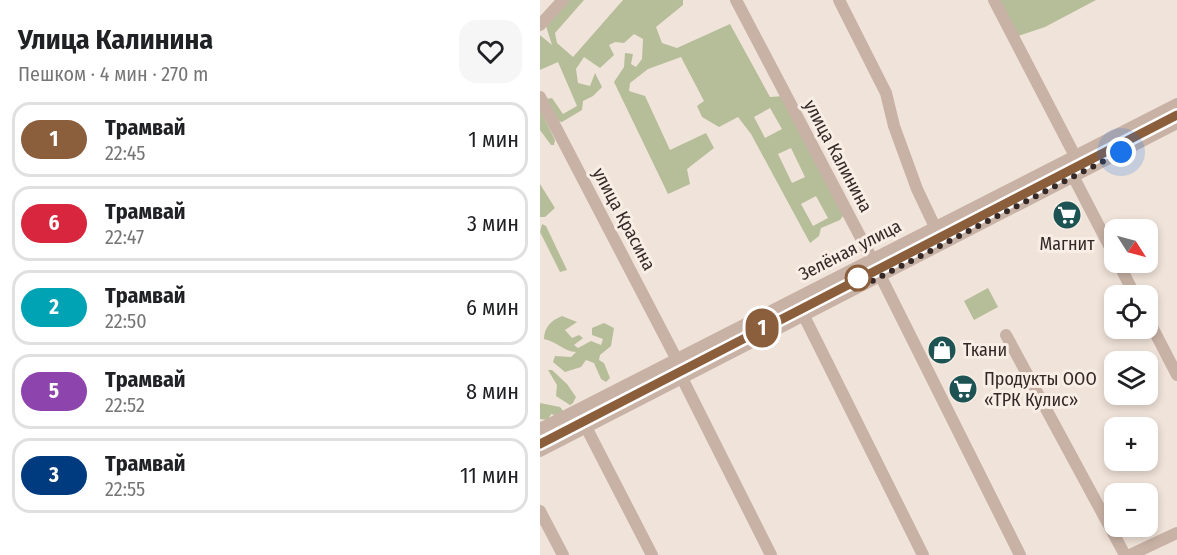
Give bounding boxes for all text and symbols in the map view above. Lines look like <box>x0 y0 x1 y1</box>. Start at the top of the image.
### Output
button: heart <box>459 20 522 83</box>
text: Улица Калинина <box>18 23 213 56</box>
text: Пешком · 4 мин · 270 m <box>18 62 208 86</box>
street label: улица Калинина <box>799 96 877 216</box>
text: Трамвай <box>105 114 186 141</box>
text: 1 <box>50 126 58 152</box>
text: 1 мин <box>468 126 519 153</box>
your location <box>1106 137 1136 167</box>
text: 22:45 <box>105 141 145 165</box>
street label: улица Красина <box>588 164 660 274</box>
text: Трамвай <box>105 198 186 225</box>
supermarket icon: Магнит <box>1051 199 1083 231</box>
text: 6 <box>49 210 59 236</box>
text: 3 мин <box>467 210 519 237</box>
street label: Зелёная улица <box>795 215 905 285</box>
north arrow <box>1104 219 1158 273</box>
map controls <box>1104 219 1158 537</box>
text: 22:47 <box>105 225 144 249</box>
place label: Магнит <box>1039 233 1095 255</box>
unlabelled marker <box>845 265 871 291</box>
text: Трамвай <box>105 282 186 309</box>
button: locate <box>1104 285 1158 339</box>
text: 2 <box>49 294 59 320</box>
text: 6 мин <box>466 294 519 321</box>
line badge: 1 <box>742 308 782 348</box>
text: 22:50 <box>105 309 147 333</box>
text: 1 <box>758 315 766 341</box>
shop icon: Ткани <box>926 334 958 366</box>
place label: Ткани <box>963 339 1007 361</box>
button: layers <box>1104 351 1158 405</box>
text: Трамвай <box>105 366 186 393</box>
place label: Продукты ООО «ТРК Кулис» <box>984 368 1097 411</box>
supermarket icon: Продукты ООО «ТРК Кулис» <box>947 373 979 405</box>
text: 5 <box>49 378 59 404</box>
text: 8 мин <box>466 378 519 405</box>
text: 22:52 <box>105 393 145 417</box>
button: + <box>1104 417 1158 471</box>
text: Трамвай <box>105 450 186 477</box>
text: 3 <box>49 462 59 488</box>
text: 11 мин <box>460 462 519 489</box>
text: 22:55 <box>105 477 145 501</box>
button: − <box>1104 483 1158 537</box>

